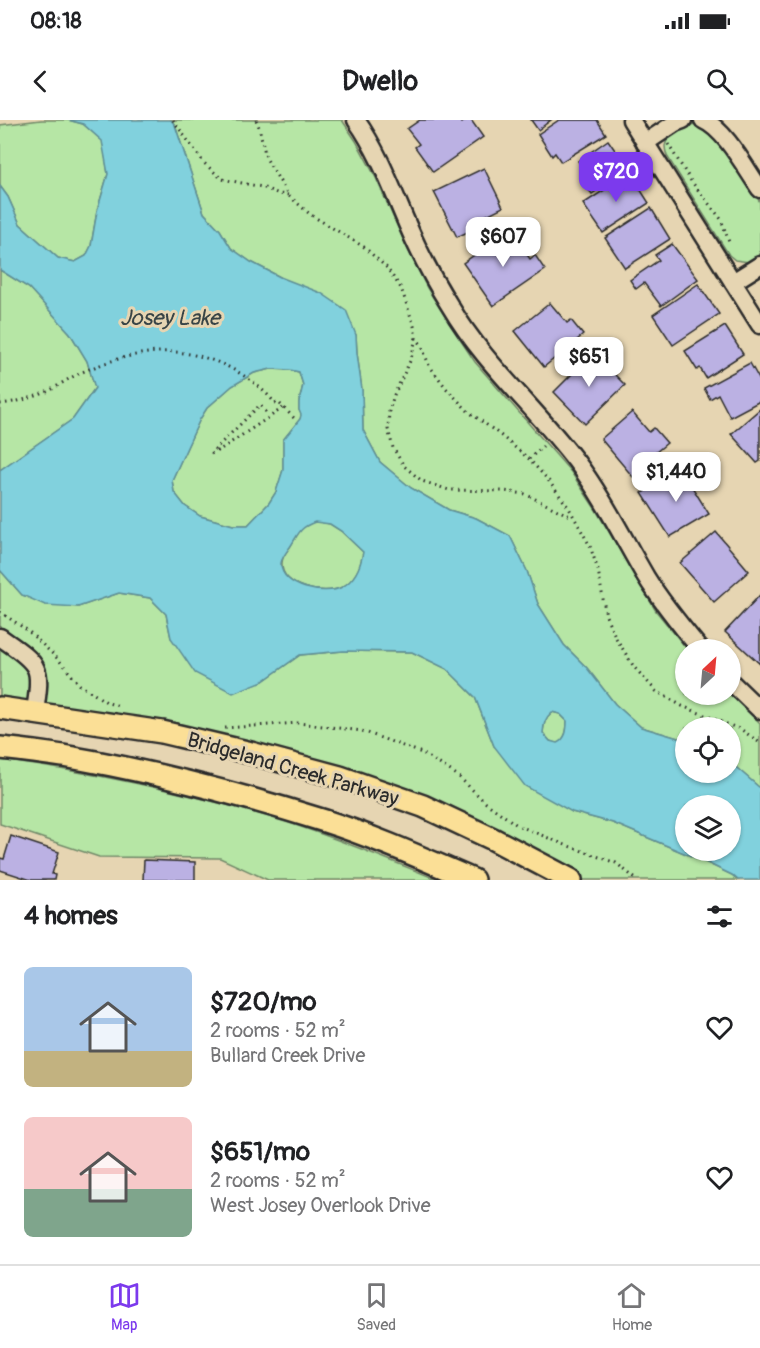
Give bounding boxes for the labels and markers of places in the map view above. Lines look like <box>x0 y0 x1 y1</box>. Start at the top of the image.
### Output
pin: $720 <box>580 152 652 203</box>
pin: $607 <box>467 217 539 268</box>
pin: $651 <box>553 337 625 388</box>
pin: $1,440 <box>627 452 725 503</box>

